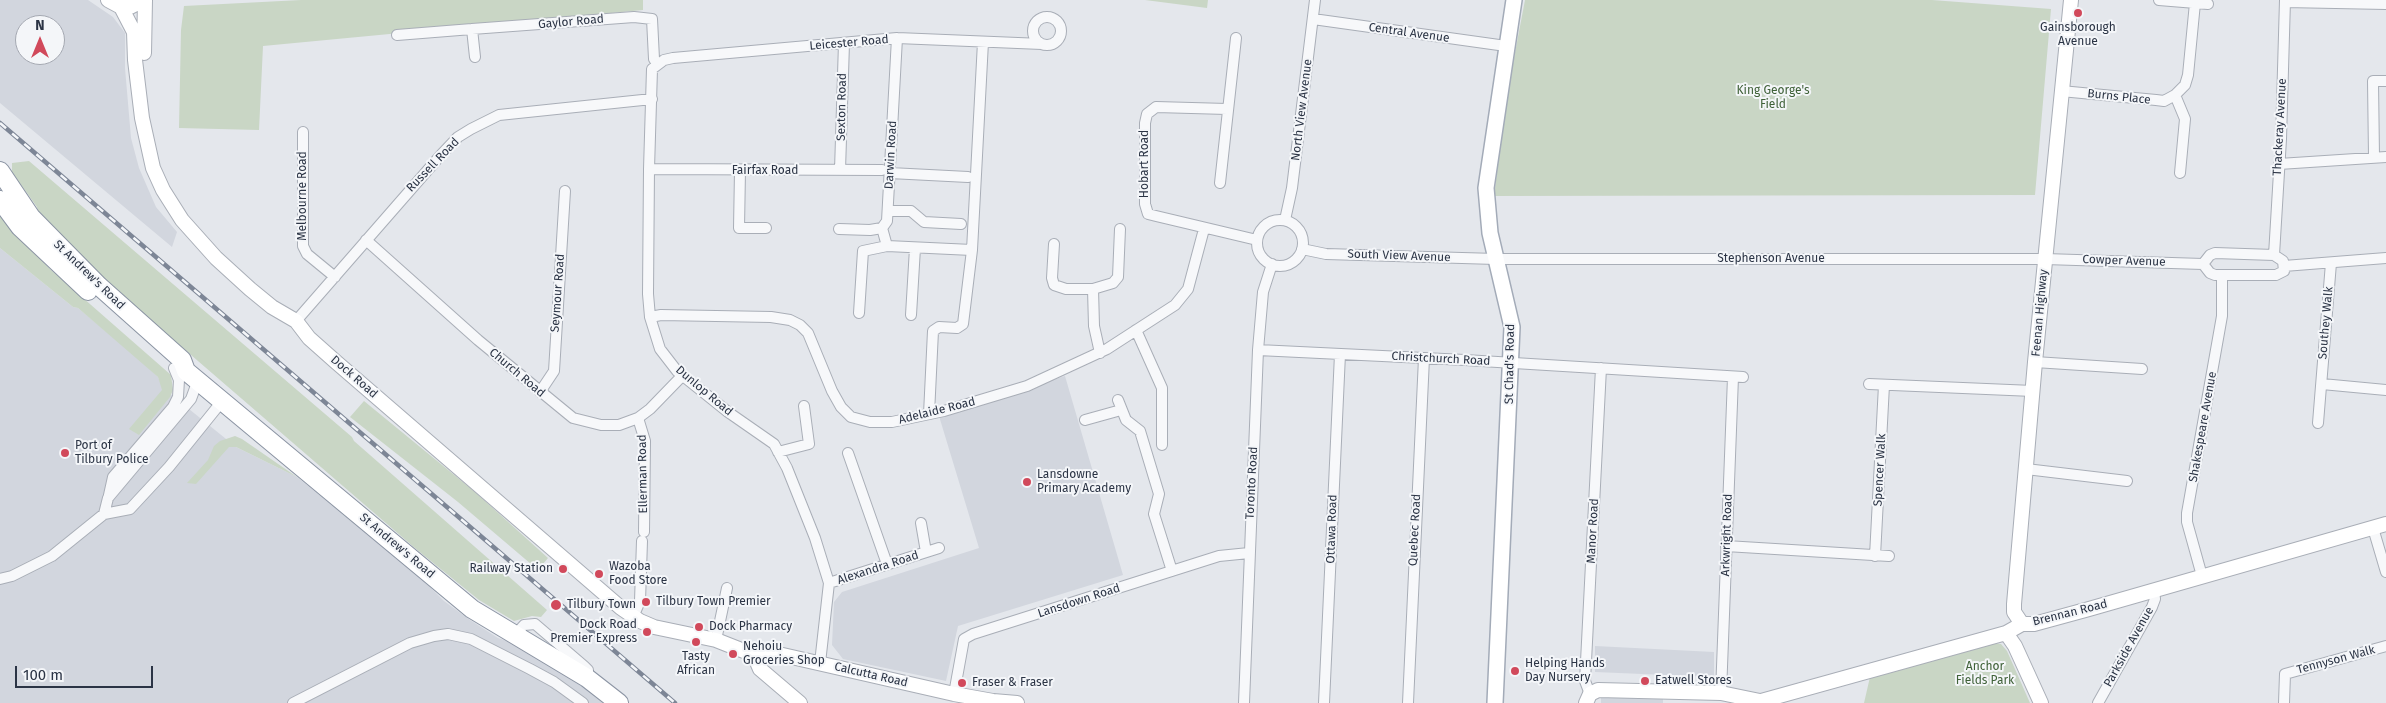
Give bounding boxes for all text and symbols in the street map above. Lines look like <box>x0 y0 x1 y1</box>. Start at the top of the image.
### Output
marker: Gainsborough Avenue <box>2072 7 2084 19</box>
street label: Gaylor Road <box>538 12 604 32</box>
north arrow <box>15 15 65 65</box>
text: N <box>35 17 45 34</box>
street label: Central Avenue <box>1368 20 1450 46</box>
place label: Gainsborough Avenue <box>2040 21 2116 49</box>
street label: Leicester Road <box>809 32 889 54</box>
street label: North View Avenue <box>1289 58 1315 162</box>
street label: Sexton Road <box>834 73 850 141</box>
street label: Thackeray Avenue <box>2270 78 2290 176</box>
park label: King George's Field <box>1736 84 1810 112</box>
street label: Burns Place <box>2087 87 2151 107</box>
street label: Darwin Road <box>882 120 900 190</box>
street label: Hobart Road <box>1138 130 1152 198</box>
street label: Russell Road <box>404 135 462 195</box>
street label: Melbourne Road <box>296 151 310 241</box>
street label: Fairfax Road <box>732 164 798 178</box>
street label: St Andrew's Road <box>50 237 128 313</box>
street label: South View Avenue <box>1347 247 1451 265</box>
street label: Stephenson Avenue <box>1717 252 1825 266</box>
street label: Cowper Avenue <box>2082 252 2166 270</box>
street label: Seymour Road <box>548 253 568 333</box>
street label: Feenan Highway <box>2029 269 2051 357</box>
street label: Southey Walk <box>2316 286 2336 360</box>
street label: St Chad's Road <box>1502 324 1518 404</box>
street label: Church Road <box>486 345 548 401</box>
street label: Christchurch Road <box>1391 349 1491 369</box>
street label: Dock Road <box>328 353 380 401</box>
street label: Dunlop Road <box>672 363 736 419</box>
street label: Shakespeare Avenue <box>2186 371 2220 483</box>
street label: Adelaide Road <box>897 395 977 427</box>
street label: Spencer Walk <box>1871 433 1889 507</box>
street label: Ellerman Road <box>635 434 651 514</box>
place label: Port of Tilbury Police <box>75 439 148 467</box>
street label: Toronto Road <box>1243 446 1261 520</box>
marker: Port of Tilbury Police <box>59 447 71 459</box>
place label: Lansdowne Primary Academy <box>1037 468 1131 496</box>
marker: Lansdowne Primary Academy <box>1021 476 1033 488</box>
street label: Arkwright Road <box>1718 493 1736 577</box>
street label: Ottawa Road <box>1324 494 1340 564</box>
street label: Quebec Road <box>1406 494 1424 566</box>
street label: Manor Road <box>1584 498 1602 564</box>
street label: St Andrew's Road <box>357 510 437 582</box>
street label: Alexandra Road <box>835 548 921 588</box>
place label: Wazoba Food Store <box>609 560 667 588</box>
place label: Railway Station <box>469 562 553 576</box>
marker: Railway Station <box>557 563 569 575</box>
marker: Wazoba Food Store <box>593 568 605 580</box>
street label: Lansdown Road <box>1036 581 1122 621</box>
place label: Tilbury Town Premier <box>656 595 771 609</box>
marker: Tilbury Town Premier <box>640 596 652 608</box>
street label: Brennan Road <box>2031 597 2109 629</box>
marker: Tilbury Town <box>549 598 563 612</box>
place label: Tilbury Town <box>567 598 636 612</box>
street label: Parkside Avenue <box>2101 604 2157 690</box>
place label: Dock Road Premier Express <box>550 618 637 646</box>
place label: Dock Pharmacy <box>709 620 792 634</box>
marker: Dock Pharmacy <box>693 621 705 633</box>
marker: Dock Road Premier Express <box>641 626 653 638</box>
marker: Tasty African <box>690 636 702 648</box>
place label: Nehoiu Groceries Shop <box>743 640 825 668</box>
street label: Tennyson Walk <box>2295 643 2377 677</box>
marker: Nehoiu Groceries Shop <box>727 648 739 660</box>
place label: Tasty African <box>677 650 715 678</box>
scale bar <box>18 656 155 688</box>
place label: Helping Hands Day Nursery <box>1525 657 1605 685</box>
street label: Calcutta Road <box>833 660 909 690</box>
park label: Anchor Fields Park <box>1956 660 2014 688</box>
marker: Helping Hands Day Nursery <box>1509 665 1521 677</box>
text: 100 m <box>23 666 63 684</box>
place label: Eatwell Stores <box>1655 674 1732 688</box>
marker: Eatwell Stores <box>1639 675 1651 687</box>
place label: Fraser & Fraser <box>972 676 1053 690</box>
marker: Fraser & Fraser <box>956 677 968 689</box>

